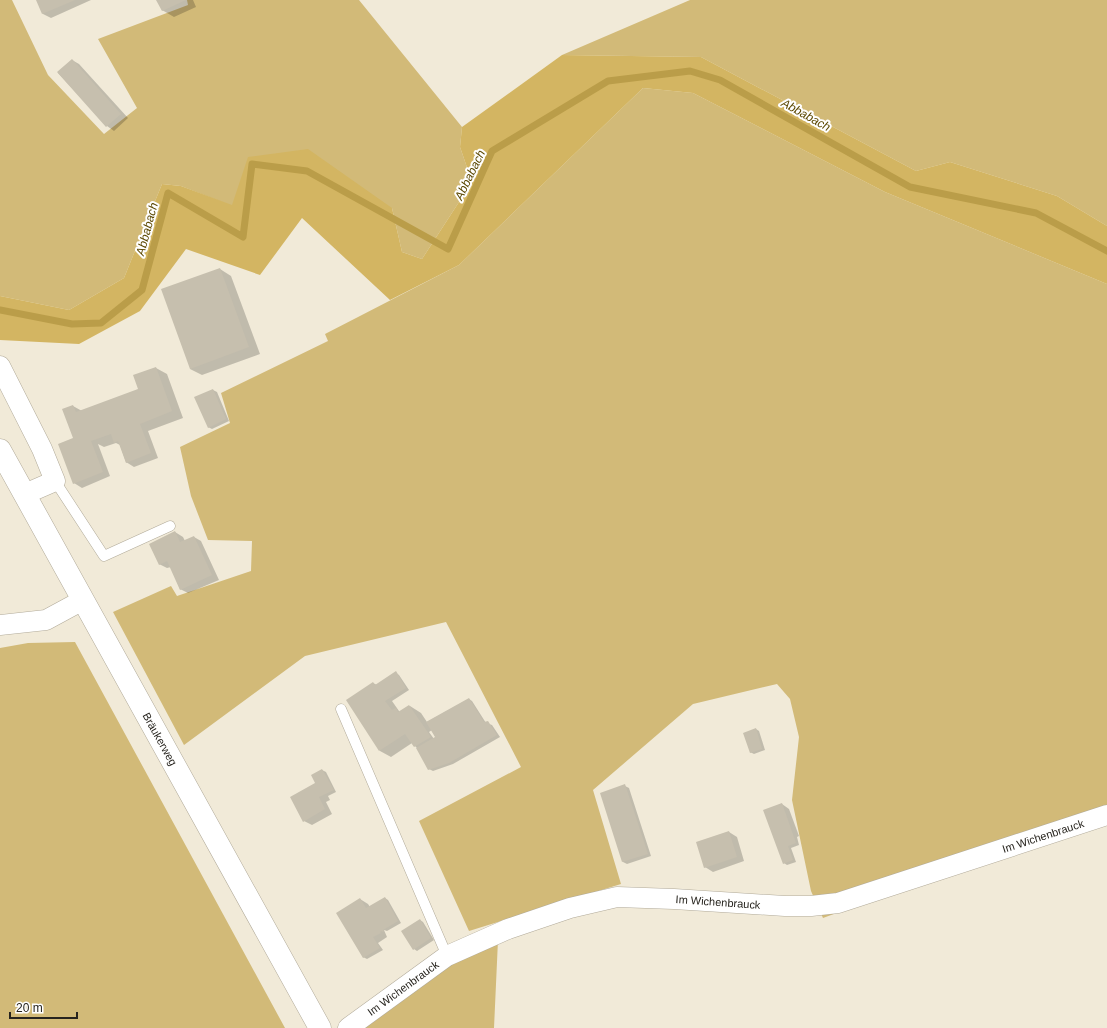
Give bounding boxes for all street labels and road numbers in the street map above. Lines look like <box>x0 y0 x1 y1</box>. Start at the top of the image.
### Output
street label: Bräukerweg <box>141 710 179 768</box>
street label: Im Wichenbrauck <box>1001 817 1086 855</box>
street label: Im Wichenbrauck <box>675 893 761 911</box>
street label: Im Wichenbrauck <box>365 958 441 1018</box>

